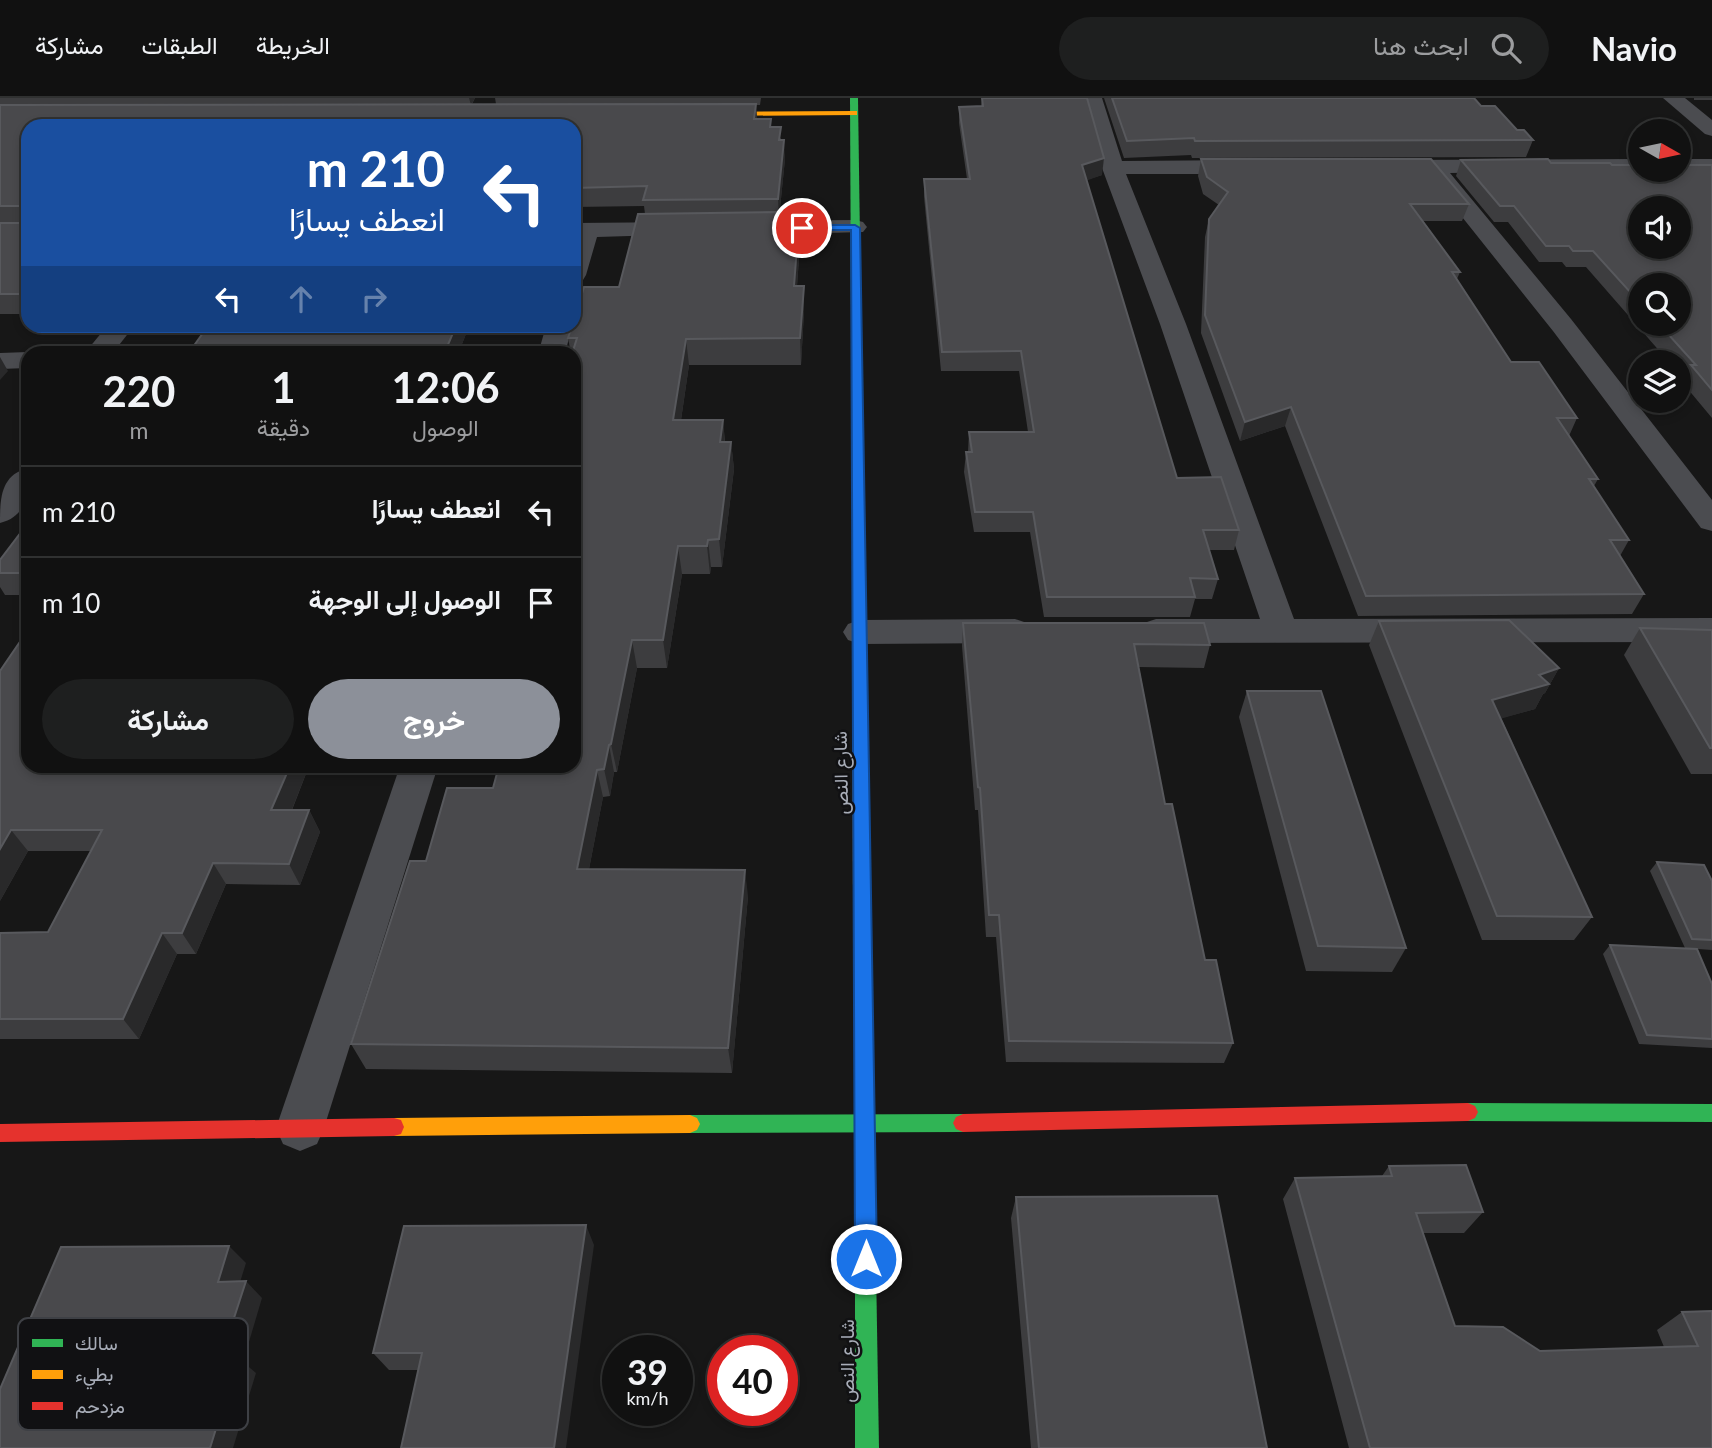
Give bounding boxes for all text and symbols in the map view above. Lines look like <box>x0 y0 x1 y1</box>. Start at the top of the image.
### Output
search box <box>1059 17 1549 80</box>
text: Navio <box>1591 28 1677 68</box>
text: ابحث هنا <box>1373 29 1469 61</box>
icon: search <box>1487 29 1525 67</box>
text: مشاركة <box>35 30 103 59</box>
text: الطبقات <box>141 30 218 59</box>
text: الخريطة <box>256 30 330 59</box>
north arrow <box>1628 119 1690 182</box>
map controls <box>1628 119 1691 413</box>
text: 210 m <box>307 139 445 197</box>
icon: left <box>469 147 560 238</box>
button: sound <box>1628 196 1691 259</box>
pin <box>772 198 832 258</box>
text: انعطف يسارًا <box>289 199 445 238</box>
icon: arrive <box>783 209 821 247</box>
button: search <box>1628 273 1691 336</box>
icon: left <box>209 280 247 318</box>
icon: ahead <box>282 280 320 318</box>
icon: right <box>355 280 393 318</box>
button: layers <box>1628 350 1691 413</box>
text: 1 <box>271 362 296 412</box>
text: 12:06 <box>391 362 500 412</box>
text: 220 <box>102 366 175 416</box>
text: دقيقة <box>257 413 310 441</box>
text: الوصول <box>412 413 479 441</box>
text: m <box>129 416 148 444</box>
text: انعطف يسارًا <box>372 492 501 524</box>
icon: left <box>522 493 560 531</box>
text: 210 m <box>42 496 115 528</box>
text: الوصول إلى الوجهة <box>309 583 501 615</box>
icon: arrive <box>522 584 560 622</box>
text: 10 m <box>42 587 100 619</box>
button: مشاركة <box>42 679 294 759</box>
button: خروج <box>308 679 560 759</box>
street label: شارع النص <box>828 731 854 815</box>
position arrow <box>829 1222 903 1296</box>
legend <box>18 1318 248 1430</box>
street label: شارع النص <box>835 1319 860 1403</box>
text: سالك <box>75 1331 118 1354</box>
speed limit sign: 40 <box>707 1335 798 1426</box>
text: 39 <box>627 1350 668 1392</box>
text: بطيء <box>75 1362 113 1390</box>
text: km/h <box>626 1387 669 1409</box>
text: مزدحم <box>75 1394 125 1419</box>

